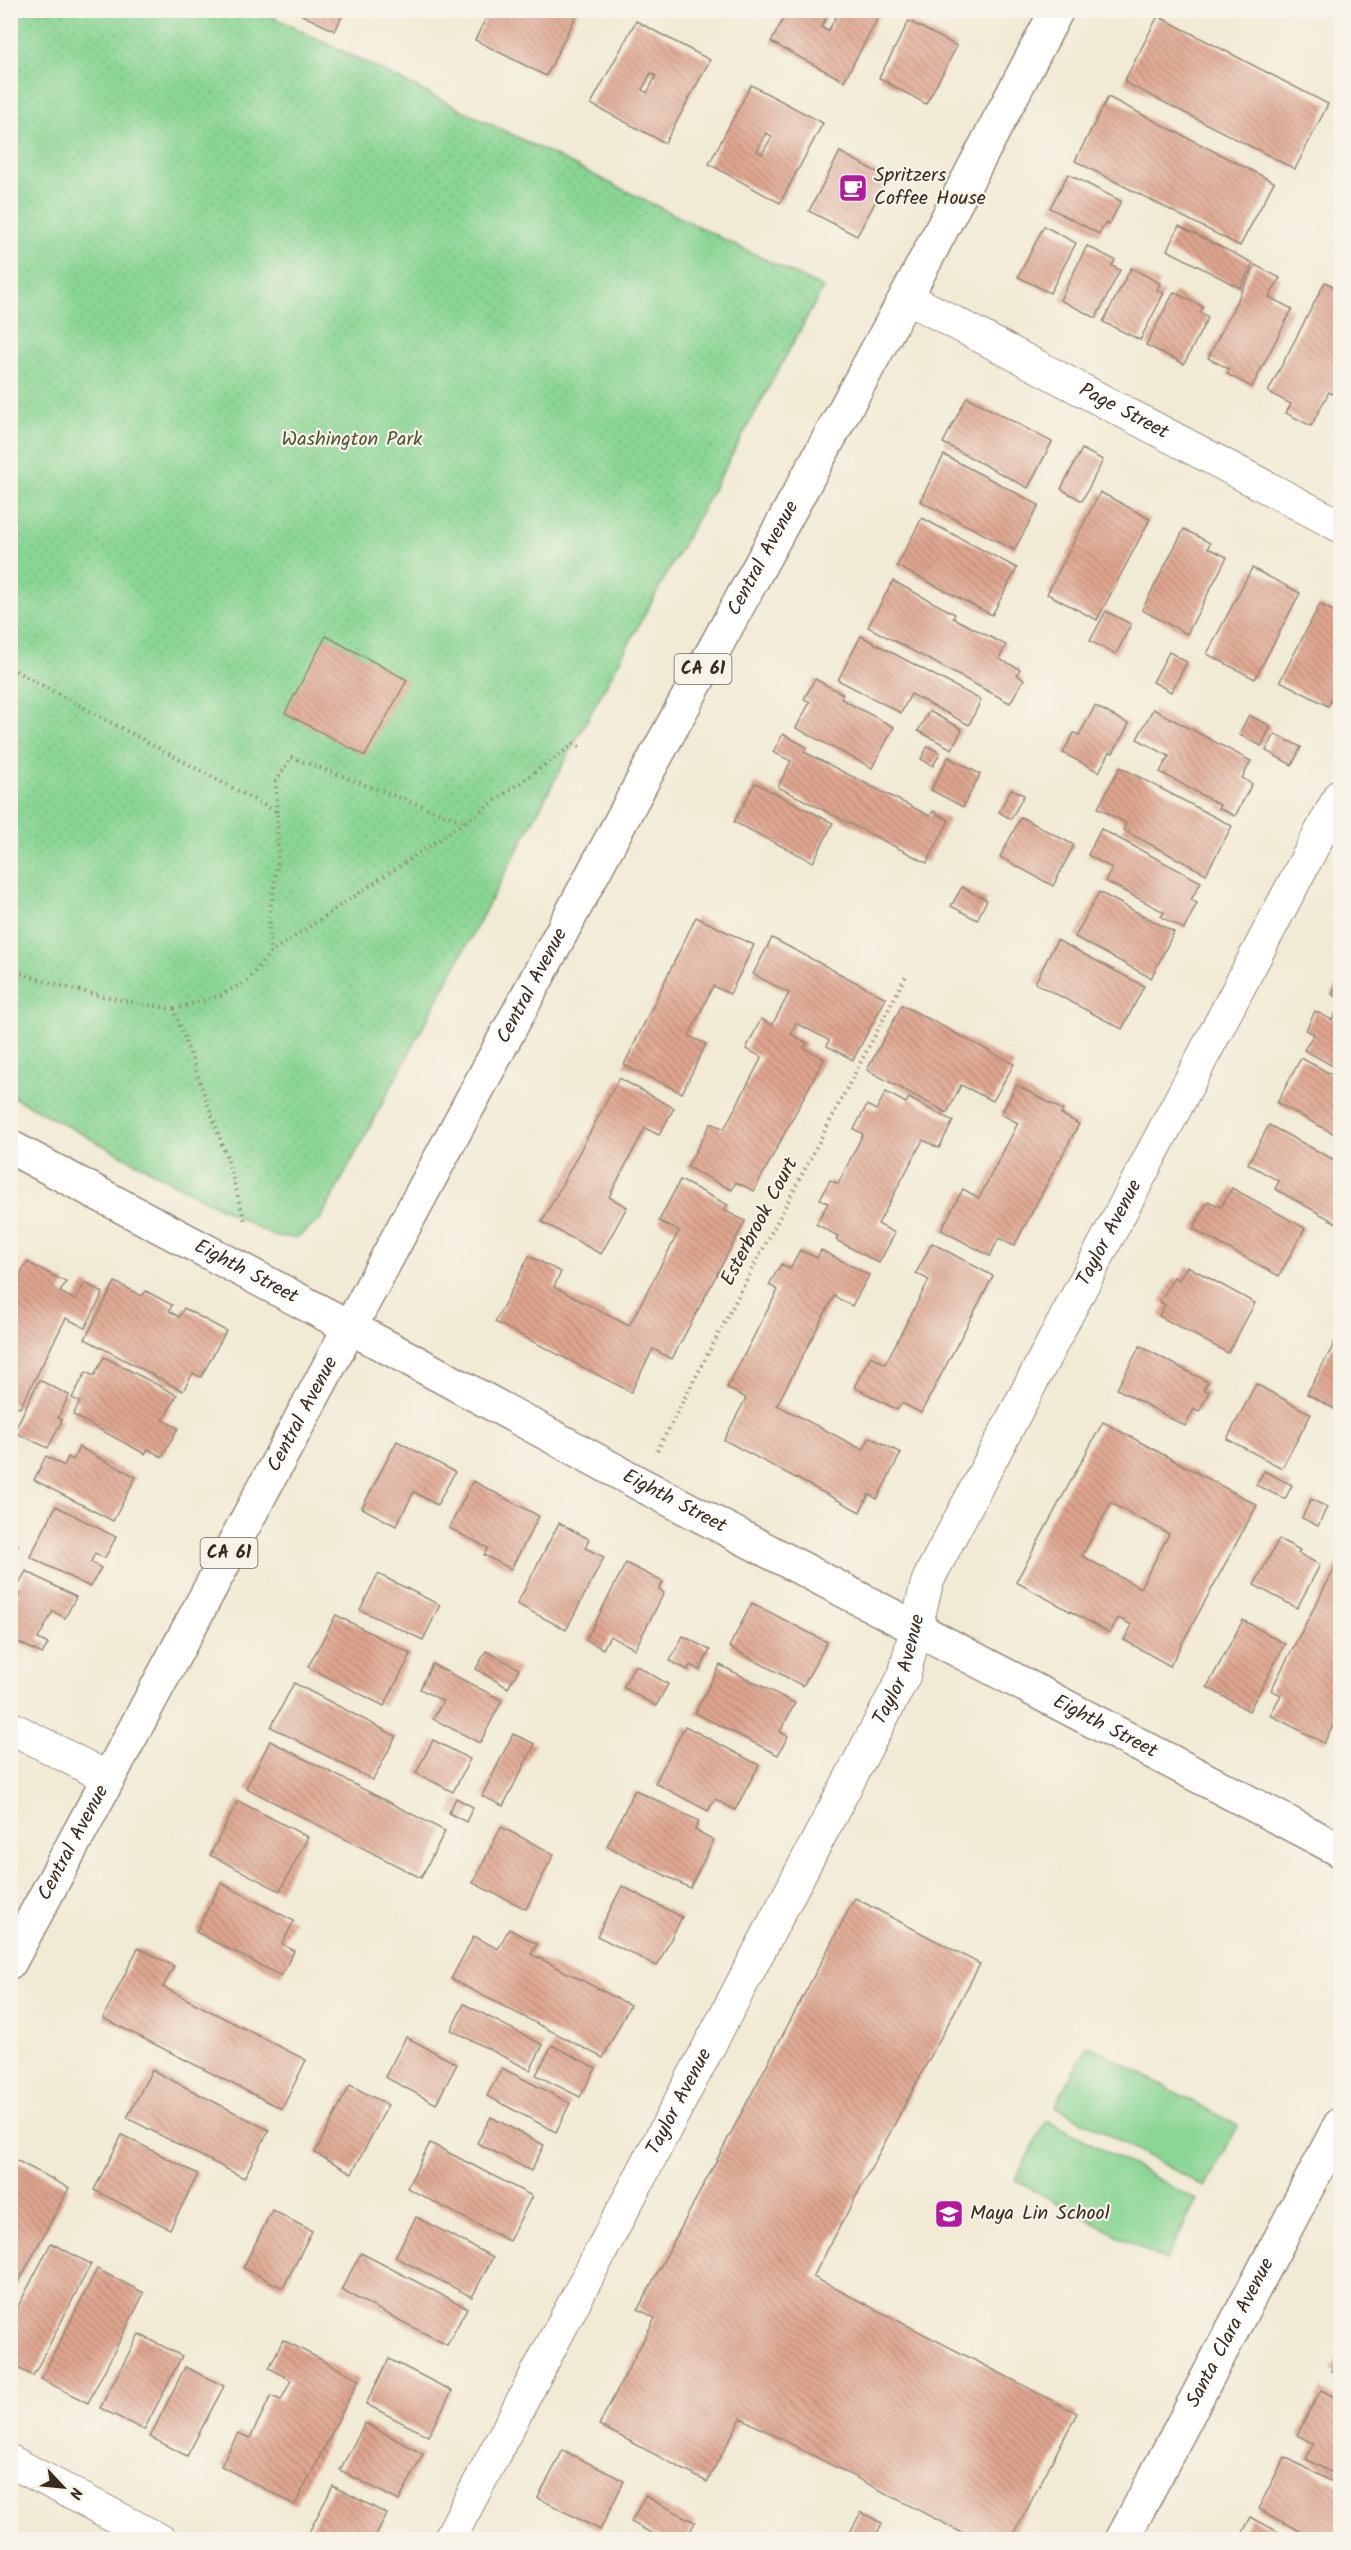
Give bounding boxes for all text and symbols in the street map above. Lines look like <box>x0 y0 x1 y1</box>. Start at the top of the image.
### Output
place label: Spritzers Coffee House <box>874 160 986 215</box>
cafe icon: Spritzers Coffee House <box>837 172 869 204</box>
street label: Page Street <box>1073 375 1174 449</box>
park label: Washington Park <box>282 424 423 456</box>
street label: Central Avenue <box>719 495 808 622</box>
road number: CA 61 <box>674 654 732 684</box>
street label: Central Avenue <box>488 922 577 1050</box>
street label: Esterbrook Court <box>713 1152 807 1292</box>
street label: Taylor Avenue <box>1069 1174 1151 1292</box>
street label: Eighth Street <box>188 1231 304 1313</box>
street label: Central Avenue <box>259 1351 347 1478</box>
street label: Eighth Street <box>616 1461 732 1543</box>
road number: CA 61 <box>200 1538 258 1568</box>
street label: Taylor Avenue <box>865 1611 935 1731</box>
street label: Eighth Street <box>1047 1686 1163 1768</box>
street label: Central Avenue <box>30 1779 118 1907</box>
street label: Taylor Avenue <box>638 2043 721 2161</box>
school or university icon: Maya Lin School <box>933 2198 965 2230</box>
place label: Maya Lin School <box>970 2198 1110 2230</box>
street label: Santa Clara Avenue <box>1178 2252 1283 2413</box>
north arrow <box>33 2457 93 2517</box>
text: N <box>62 2483 89 2503</box>

